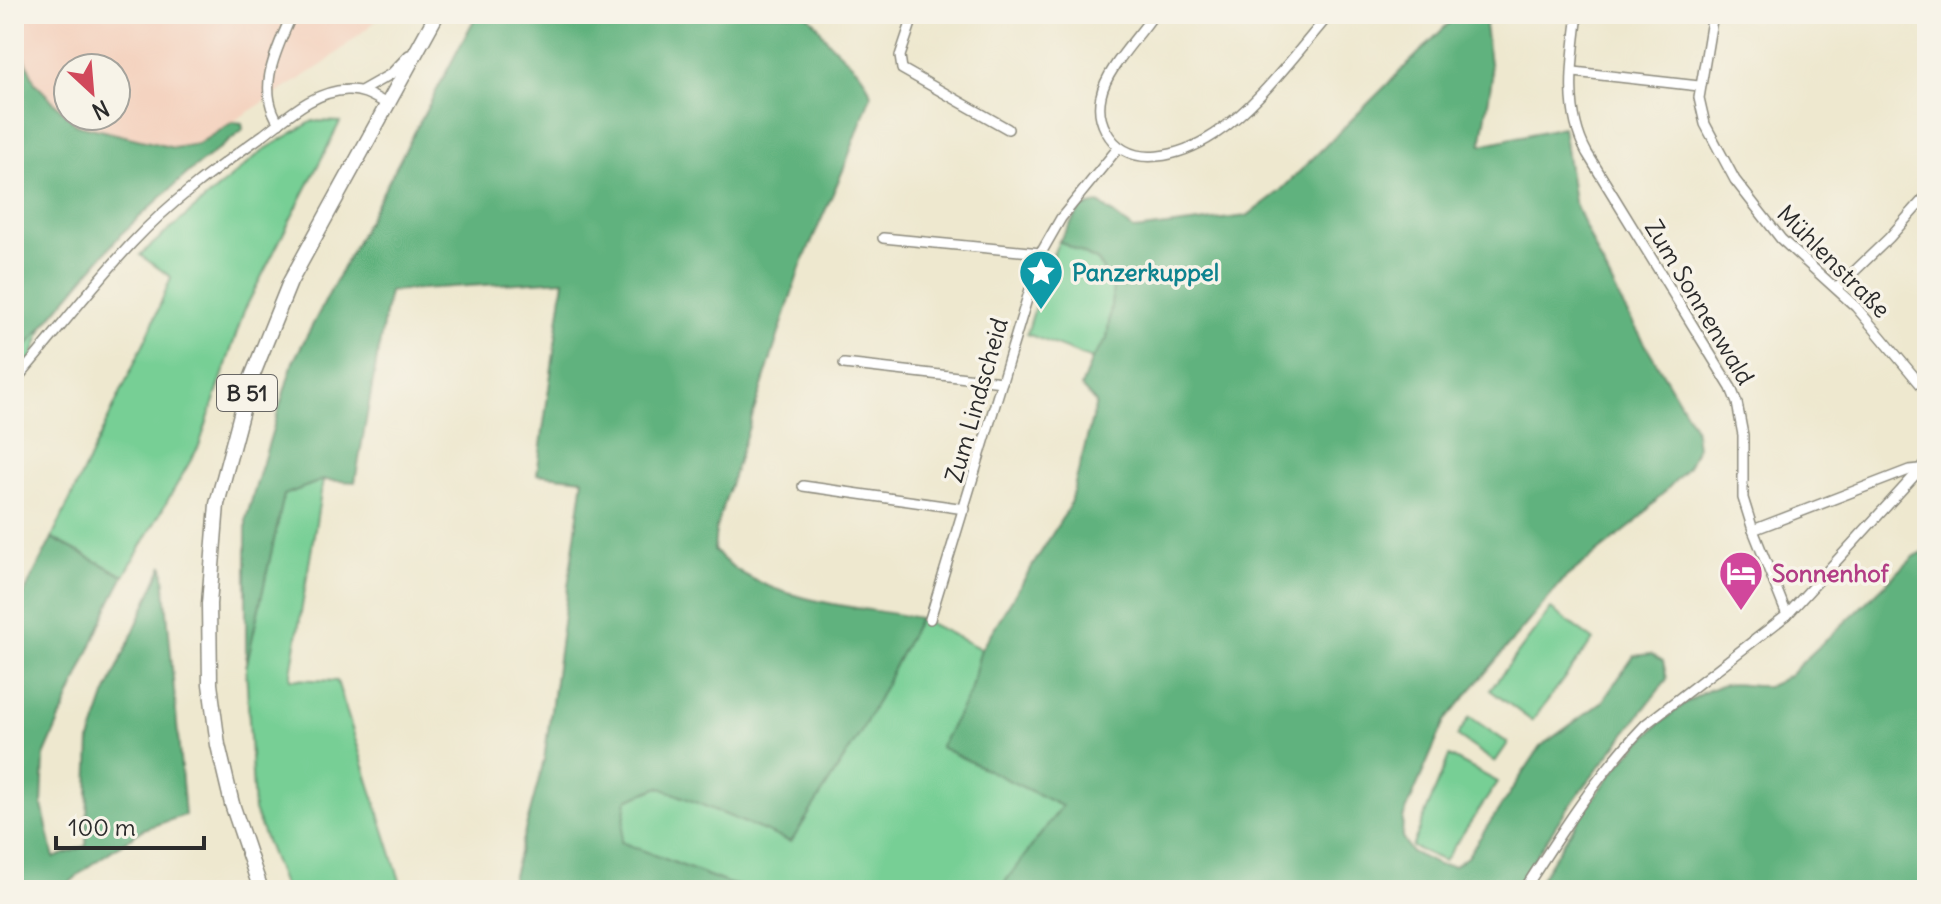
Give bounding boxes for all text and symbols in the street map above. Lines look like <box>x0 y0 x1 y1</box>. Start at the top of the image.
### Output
north arrow <box>52 52 132 132</box>
text: N <box>88 94 114 126</box>
street label: Mühlenstraße <box>1771 198 1897 324</box>
street label: Zum Sonnenwald <box>1639 214 1761 390</box>
place icon: Panzerkuppel <box>1017 248 1065 311</box>
place label: Panzerkuppel <box>1072 257 1219 287</box>
street label: Zum Lindscheid <box>938 314 1014 486</box>
road number: B 51 <box>217 375 277 411</box>
hotel icon: Sonnenhof <box>1717 549 1765 612</box>
place label: Sonnenhof <box>1772 558 1890 588</box>
scale bar <box>56 800 204 850</box>
text: 100 m <box>68 812 136 842</box>

